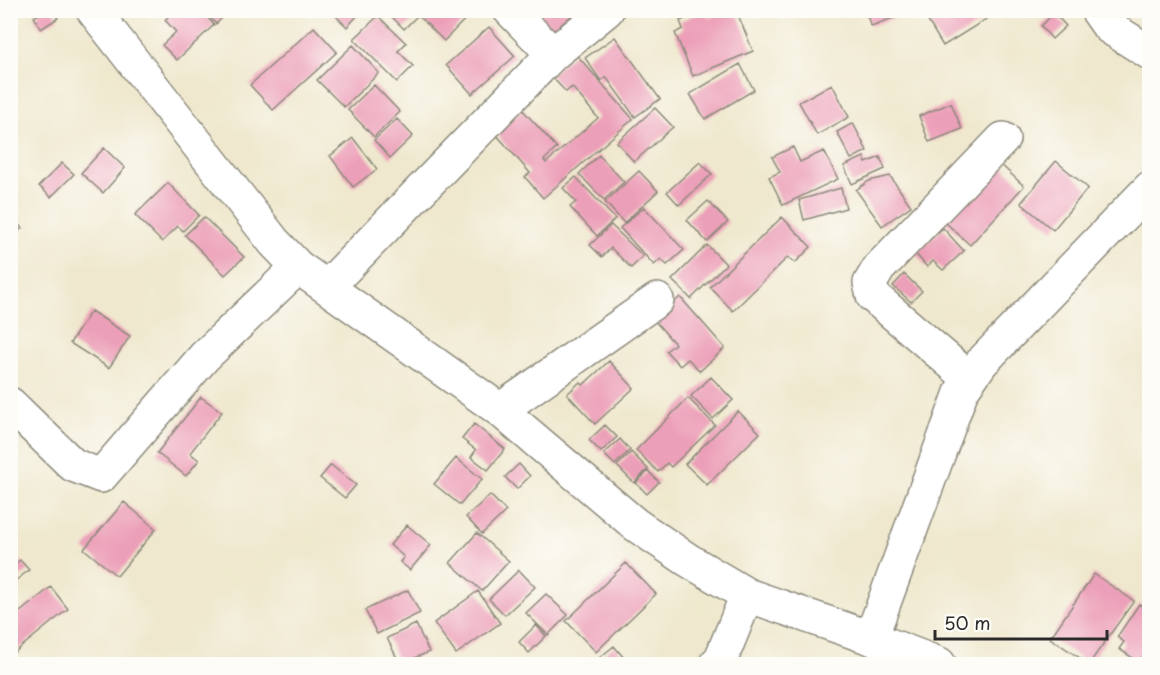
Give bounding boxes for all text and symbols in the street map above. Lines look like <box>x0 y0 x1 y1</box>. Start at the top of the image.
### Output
scale bar <box>935 603 1108 641</box>
text: 50 m <box>944 609 991 636</box>

